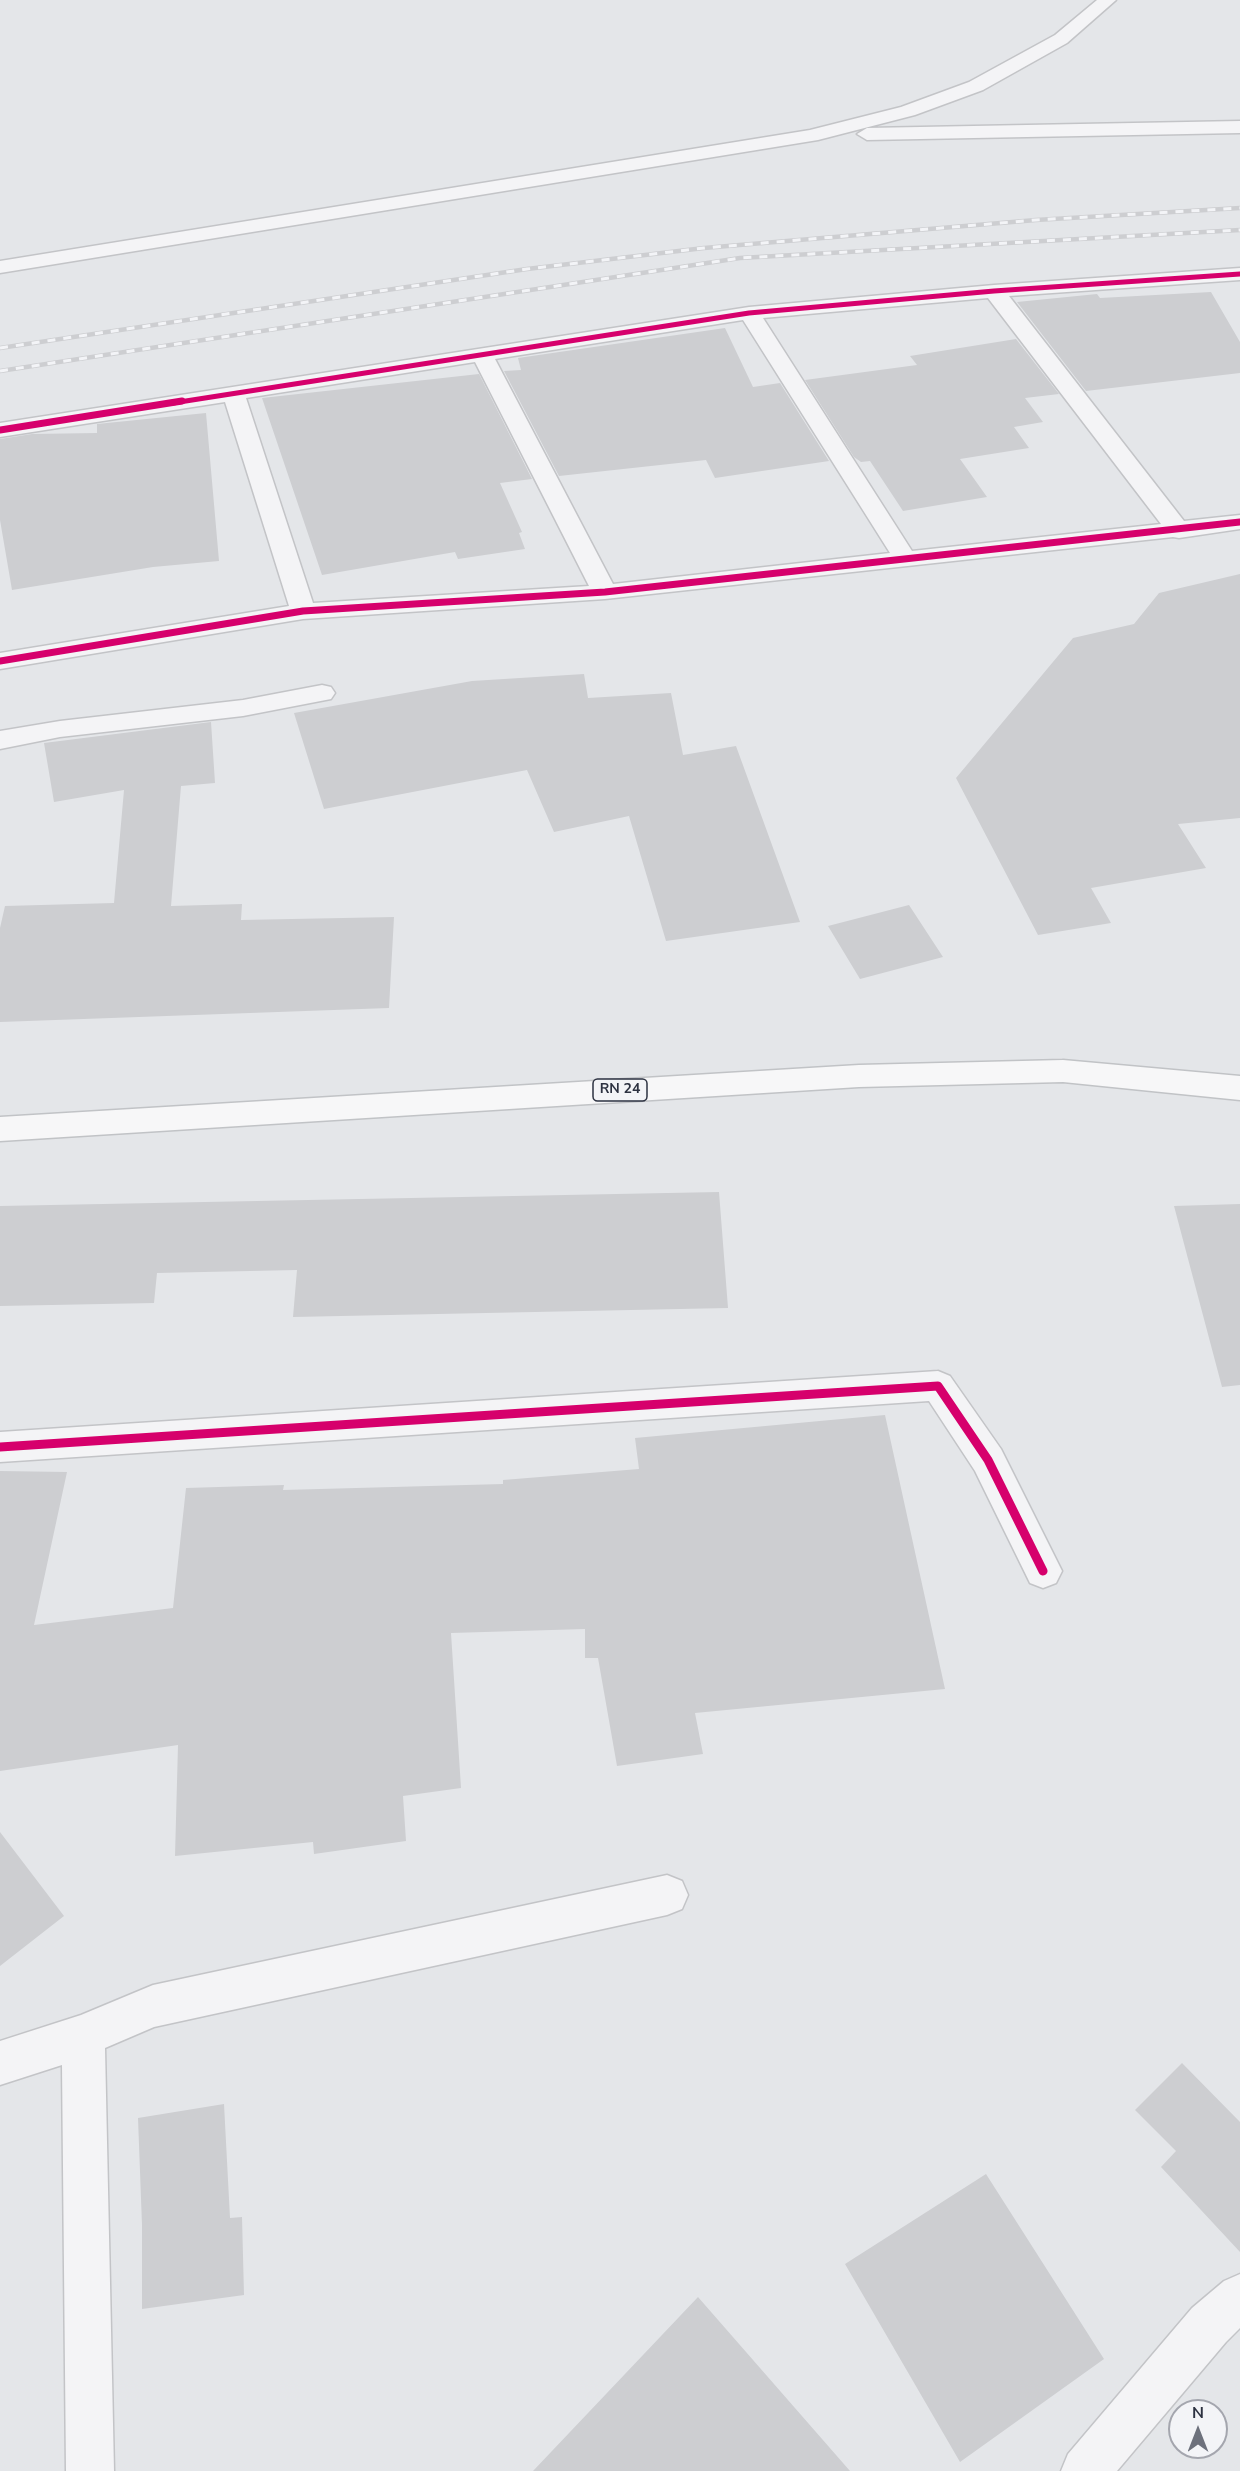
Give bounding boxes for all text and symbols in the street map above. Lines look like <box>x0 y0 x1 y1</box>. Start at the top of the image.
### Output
road number: RN 24 <box>593 1079 647 1101</box>
north arrow <box>1168 2399 1228 2459</box>
text: N <box>1192 2402 1204 2424</box>

